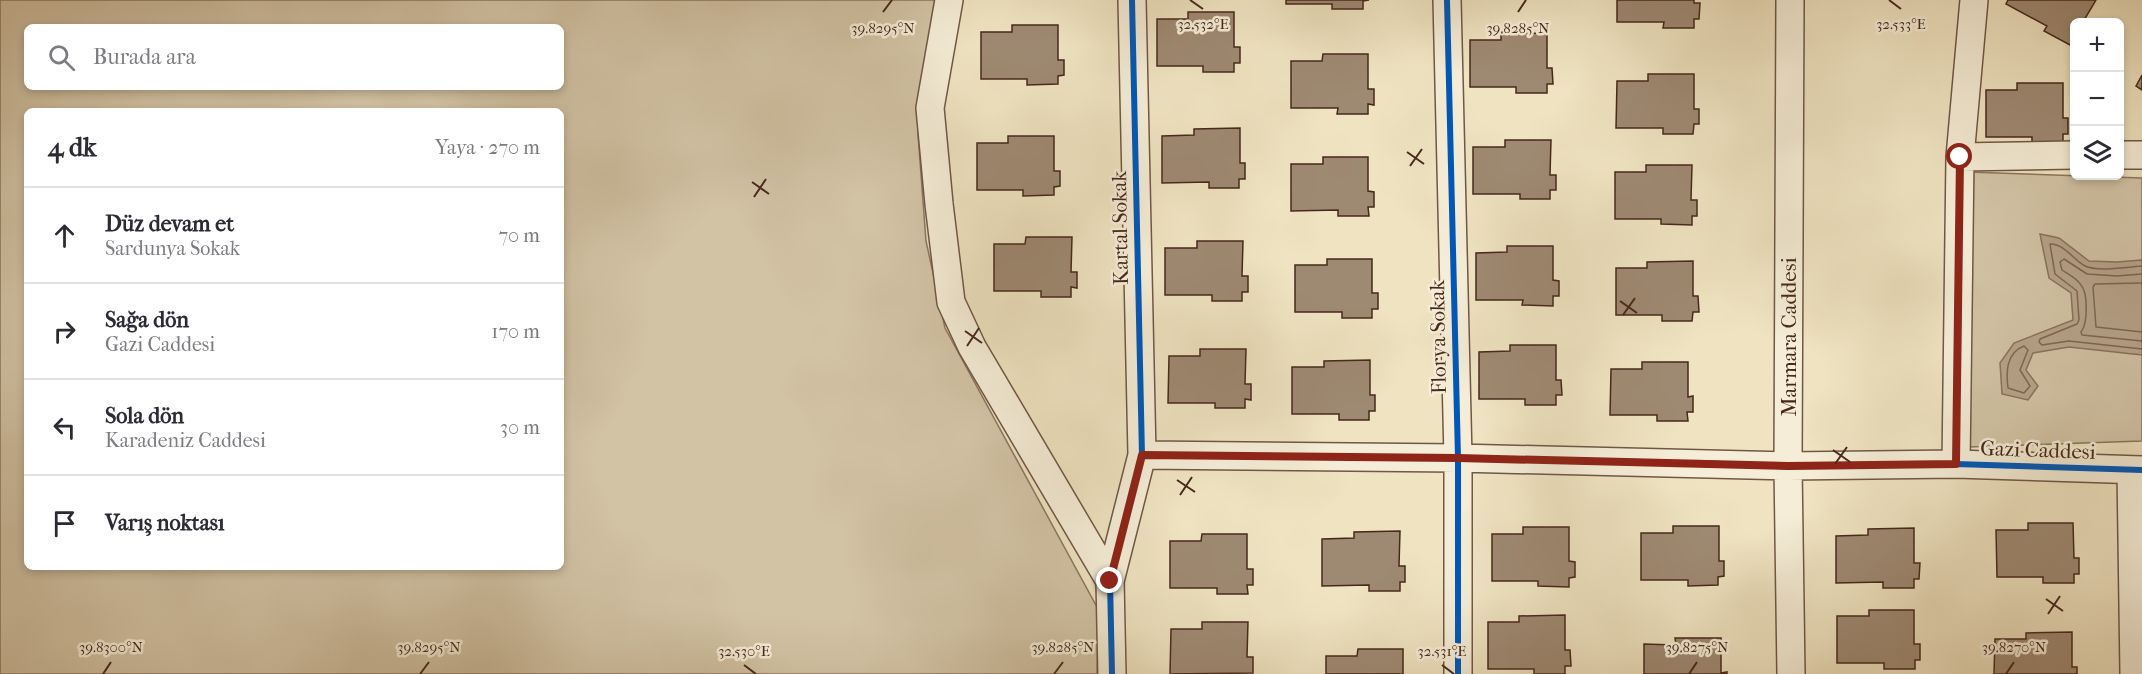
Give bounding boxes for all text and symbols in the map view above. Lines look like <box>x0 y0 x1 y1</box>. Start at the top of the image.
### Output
text: 32.532°E <box>1177 15 1229 33</box>
text: 32.533°E <box>1876 15 1926 33</box>
map controls <box>2070 18 2124 180</box>
button: + <box>2070 18 2124 72</box>
text: 39.8295°N <box>851 19 915 37</box>
text: 39.8285°N <box>1486 19 1550 37</box>
search box <box>24 24 564 90</box>
icon: search <box>45 41 78 74</box>
text: Burada ara <box>93 44 196 70</box>
button: − <box>2070 72 2124 126</box>
button: layers <box>2070 126 2124 180</box>
text: 4 dk <box>48 132 96 163</box>
text: Yaya · 270 m <box>435 136 540 159</box>
route start <box>1946 143 1972 169</box>
street label: Kartal Sokak <box>1107 170 1133 285</box>
text: Düz devam et <box>105 211 234 237</box>
icon: ahead <box>48 219 81 252</box>
text: 70 m <box>498 224 540 247</box>
text: Sardunya Sokak <box>105 237 240 260</box>
street label: Marmara Caddesi <box>1777 257 1801 417</box>
street label: Florya Sokak <box>1425 279 1451 394</box>
text: Sağa dön <box>105 307 189 333</box>
icon: right <box>48 315 81 348</box>
text: 170 m <box>491 320 540 343</box>
text: Gazi Caddesi <box>105 333 215 356</box>
text: Sola dön <box>105 403 184 429</box>
icon: left <box>48 411 81 444</box>
text: 30 m <box>500 416 540 439</box>
text: Karadeniz Caddesi <box>105 429 266 452</box>
street label: Gazi Caddesi <box>1980 436 2096 464</box>
icon: arrive <box>48 507 81 540</box>
text: Varış noktası <box>105 510 224 536</box>
route end <box>1096 567 1122 593</box>
text: 39.8300°N <box>79 638 144 656</box>
text: 39.8295°N <box>397 638 461 656</box>
text: 39.8285°N <box>1031 638 1095 656</box>
text: 39.8275°N <box>1666 638 1729 656</box>
text: 39.8270°N <box>1982 638 2047 656</box>
text: 32.530°E <box>718 642 770 660</box>
text: 32.531°E <box>1418 642 1466 660</box>

